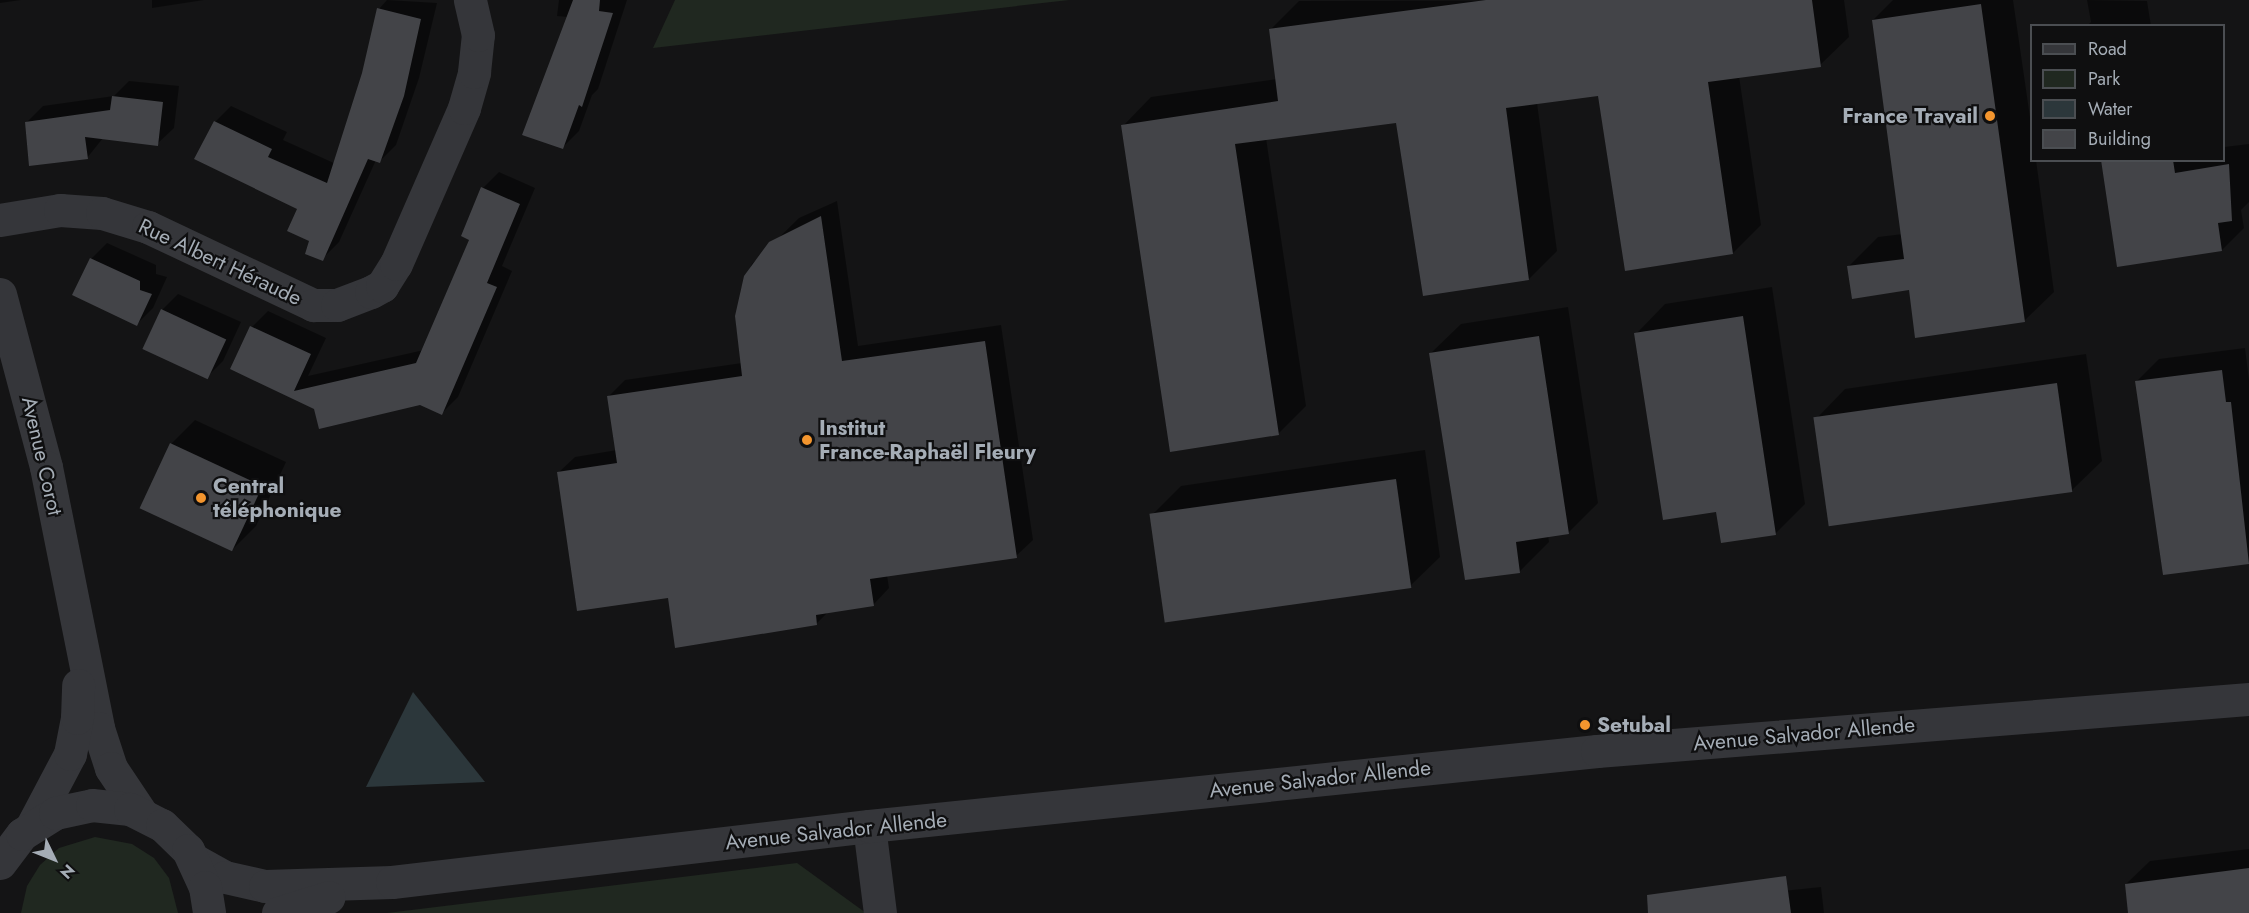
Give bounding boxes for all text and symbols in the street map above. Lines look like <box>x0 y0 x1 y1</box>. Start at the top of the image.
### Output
legend <box>2030 24 2225 162</box>
text: Road <box>2088 36 2127 62</box>
text: Park <box>2088 66 2120 92</box>
text: Water <box>2088 96 2132 122</box>
place label: France Travail <box>1842 103 1978 129</box>
marker: France Travail <box>1983 109 1997 123</box>
text: Building <box>2088 126 2151 152</box>
street label: Rue Albert Héraude <box>135 213 305 311</box>
street label: Avenue Corot <box>16 394 68 518</box>
place label: Institut France-Raphaël Fleury <box>819 415 1036 465</box>
marker: Institut France-Raphaël Fleury <box>800 433 814 447</box>
place label: Central téléphonique <box>213 473 342 523</box>
marker: Central téléphonique <box>194 491 208 505</box>
place label: Setubal <box>1597 712 1671 738</box>
street label: Avenue Salvador Allende <box>1692 712 1916 756</box>
marker: Setubal <box>1578 718 1592 732</box>
street label: Avenue Salvador Allende <box>1208 755 1432 803</box>
street label: Avenue Salvador Allende <box>724 807 948 855</box>
north arrow <box>24 829 84 889</box>
text: N <box>55 859 80 884</box>

